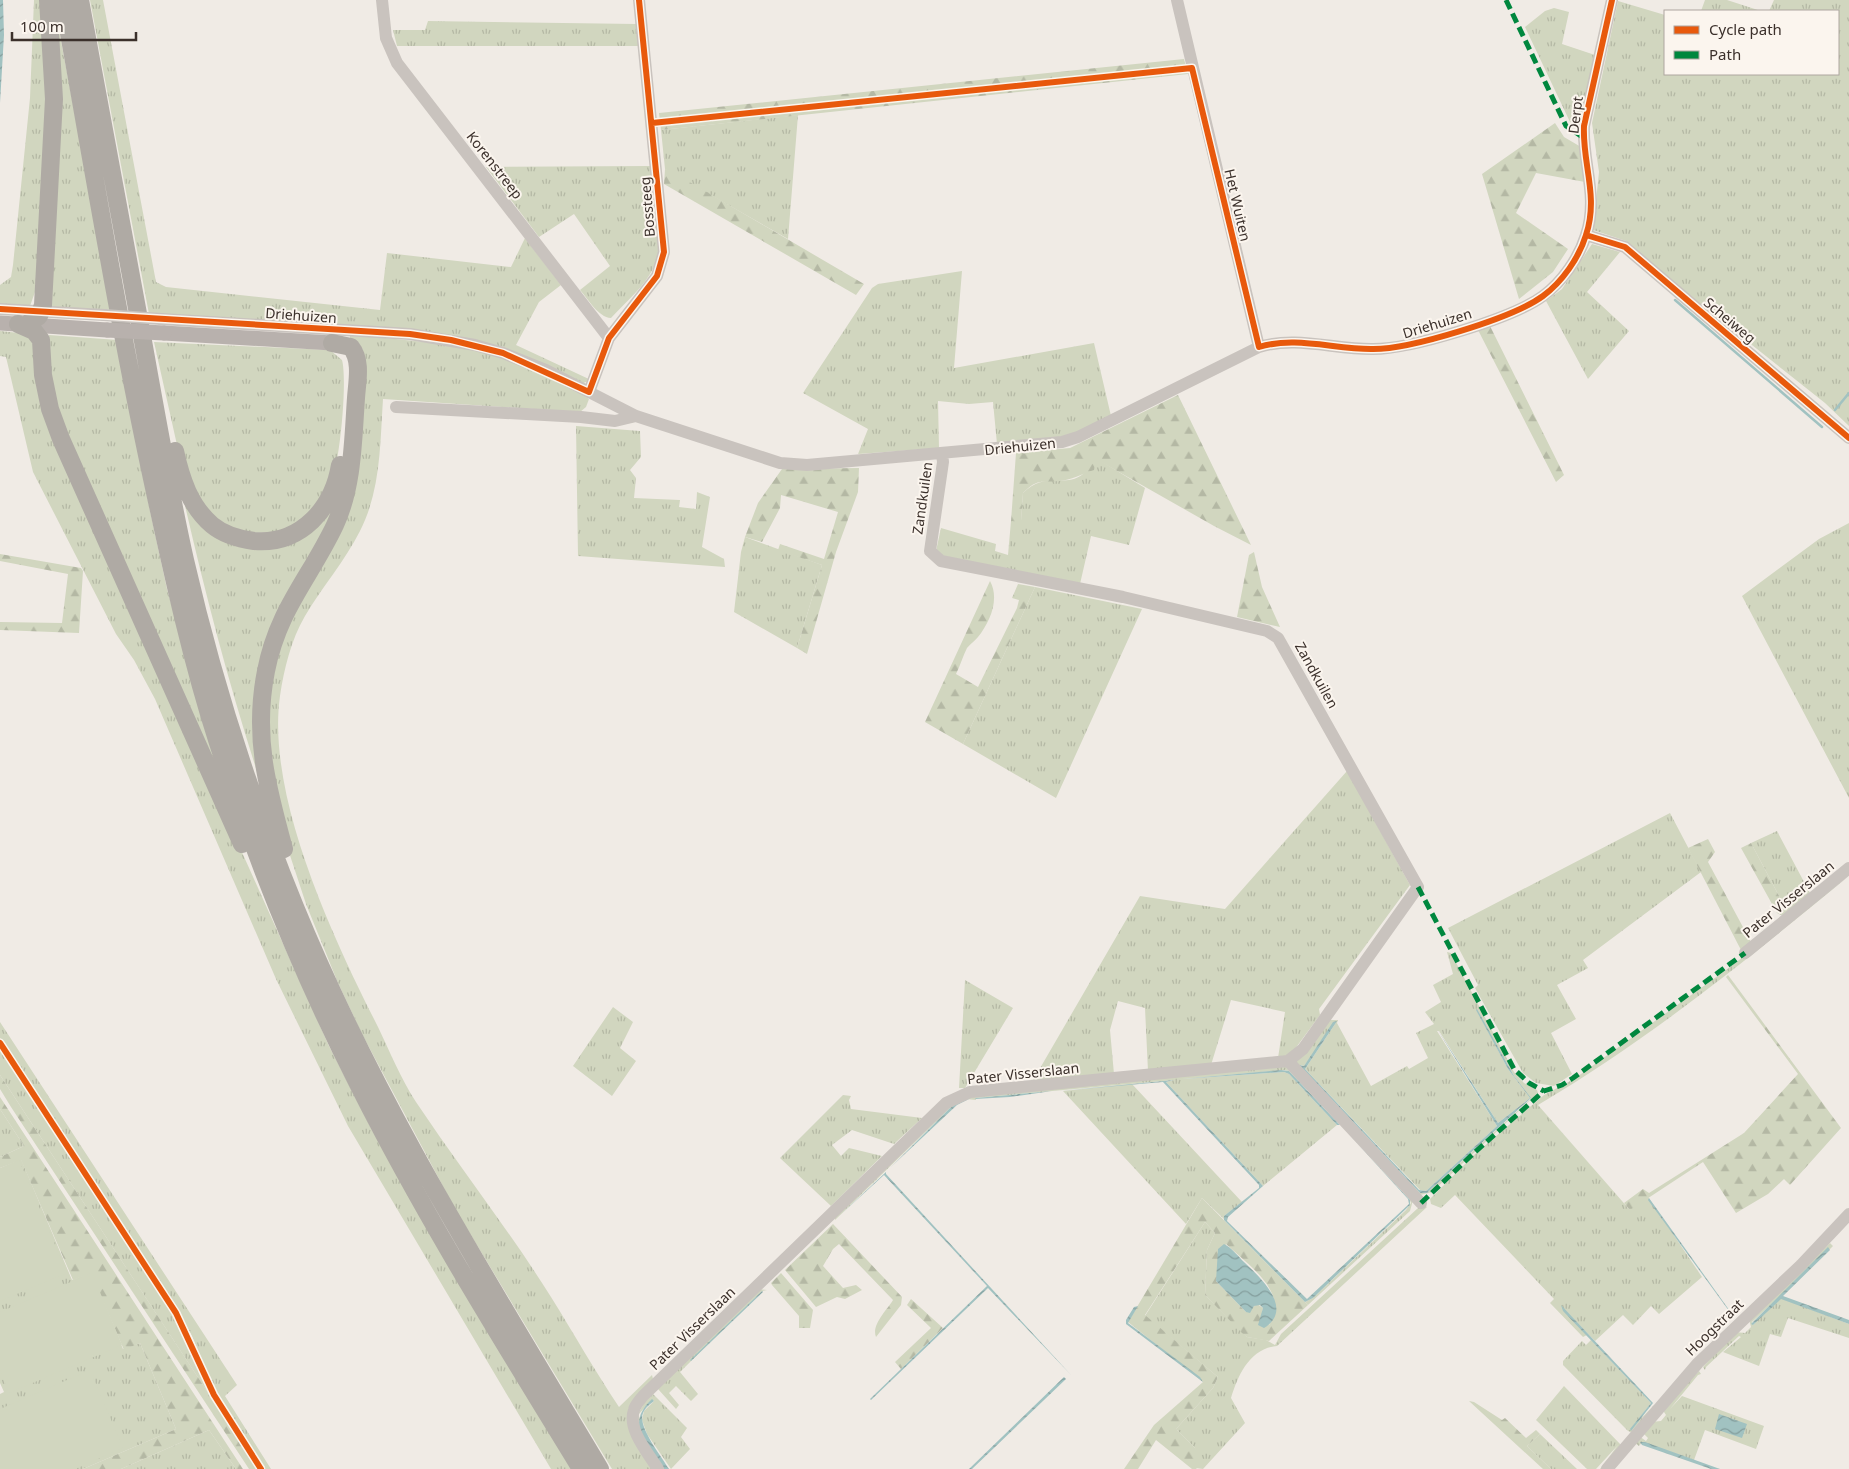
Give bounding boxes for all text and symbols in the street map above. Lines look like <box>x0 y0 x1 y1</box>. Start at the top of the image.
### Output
scale bar <box>12 10 136 42</box>
legend <box>1664 10 1839 75</box>
text: 100 m <box>20 16 64 36</box>
text: Cycle path <box>1709 19 1782 39</box>
text: Path <box>1709 44 1741 64</box>
street label: Derpt <box>1563 95 1587 135</box>
street label: Korenstreep <box>463 127 527 203</box>
street label: Het Wuiten <box>1220 167 1256 243</box>
street label: Bossteeg <box>635 176 659 238</box>
street label: Scheiweg <box>1700 293 1760 347</box>
street label: Driehuizen <box>265 303 337 327</box>
street label: Driehuizen <box>1400 303 1474 343</box>
street label: Driehuizen <box>983 433 1057 459</box>
street label: Zandkuilen <box>908 461 936 535</box>
street label: Zandkuilen <box>1291 638 1343 712</box>
street label: Pater Visserslaan <box>1738 856 1838 942</box>
street label: Pater Visserslaan <box>966 1058 1080 1088</box>
street label: Pater Visserslaan <box>645 1282 739 1374</box>
street label: Hoogstraat <box>1681 1294 1747 1360</box>

